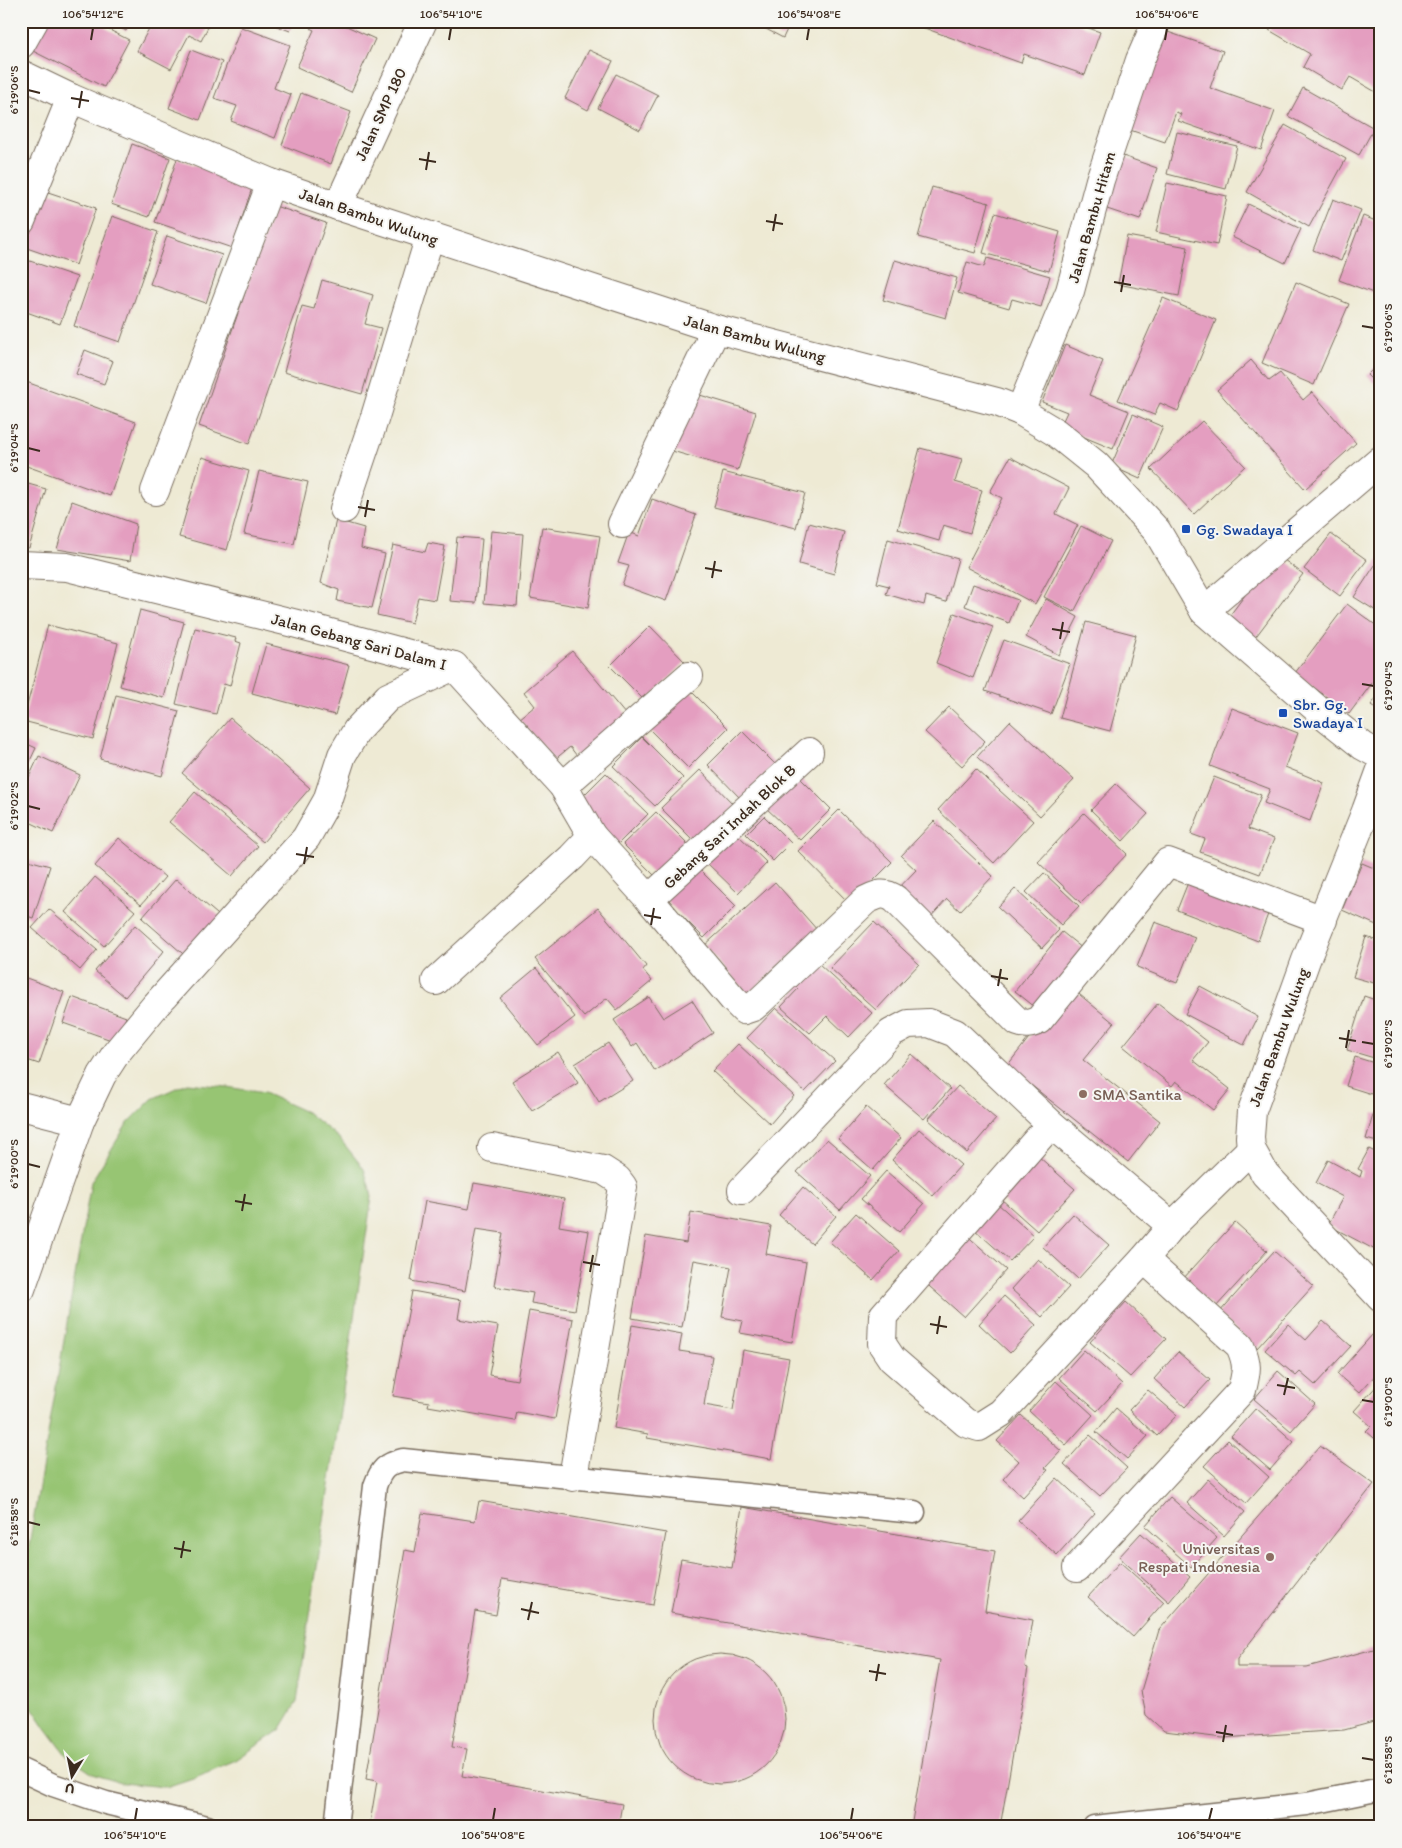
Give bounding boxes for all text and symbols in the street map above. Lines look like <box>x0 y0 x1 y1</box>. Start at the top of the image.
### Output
text: 106°54'12"E <box>62 7 124 21</box>
text: 106°54'10"E <box>420 7 483 21</box>
text: 106°54'08"E <box>777 7 841 21</box>
text: 106°54'06"E <box>1135 7 1199 21</box>
text: 6°19'06"S <box>7 65 21 114</box>
street label: Jalan SMP 180 <box>351 65 410 164</box>
street label: Jalan Bambu Hitam <box>1064 149 1119 285</box>
street label: Jalan Bambu Wulung <box>297 184 442 249</box>
text: 6°19'06"S <box>1381 303 1395 352</box>
street label: Jalan Bambu Wulung <box>682 310 829 367</box>
text: 6°19'04"S <box>7 423 21 473</box>
place label: Gg. Swadaya I <box>1196 520 1293 539</box>
marker: Gg. Swadaya I <box>1180 523 1192 535</box>
street label: Jalan Gebang Sari Dalam I <box>269 609 449 674</box>
text: 6°19'04"S <box>1381 661 1395 711</box>
place label: Sbr. Gg. Swadaya I <box>1293 695 1363 732</box>
marker: Sbr. Gg. Swadaya I <box>1277 707 1289 719</box>
street label: Gebang Sari Indah Blok B <box>659 760 800 893</box>
text: 6°19'02"S <box>7 781 21 830</box>
street label: Jalan Bambu Wulung <box>1245 965 1313 1109</box>
text: 6°19'02"S <box>1381 1019 1395 1068</box>
place label: SMA Santika <box>1093 1085 1182 1104</box>
marker: SMA Santika <box>1077 1088 1089 1100</box>
text: 6°19'00"S <box>7 1139 21 1189</box>
text: 6°19'00"S <box>1381 1377 1395 1427</box>
text: 6°18'58"S <box>7 1498 21 1546</box>
place label: Universitas Respati Indonesia <box>1138 1539 1261 1576</box>
marker: Universitas Respati Indonesia <box>1264 1551 1276 1563</box>
text: 6°18'58"S <box>1381 1736 1395 1784</box>
north arrow <box>48 1750 98 1800</box>
text: U <box>64 1779 76 1797</box>
text: 106°54'10"E <box>104 1828 167 1842</box>
text: 106°54'08"E <box>461 1828 525 1842</box>
text: 106°54'06"E <box>819 1828 883 1842</box>
text: 106°54'04"E <box>1177 1828 1241 1842</box>

